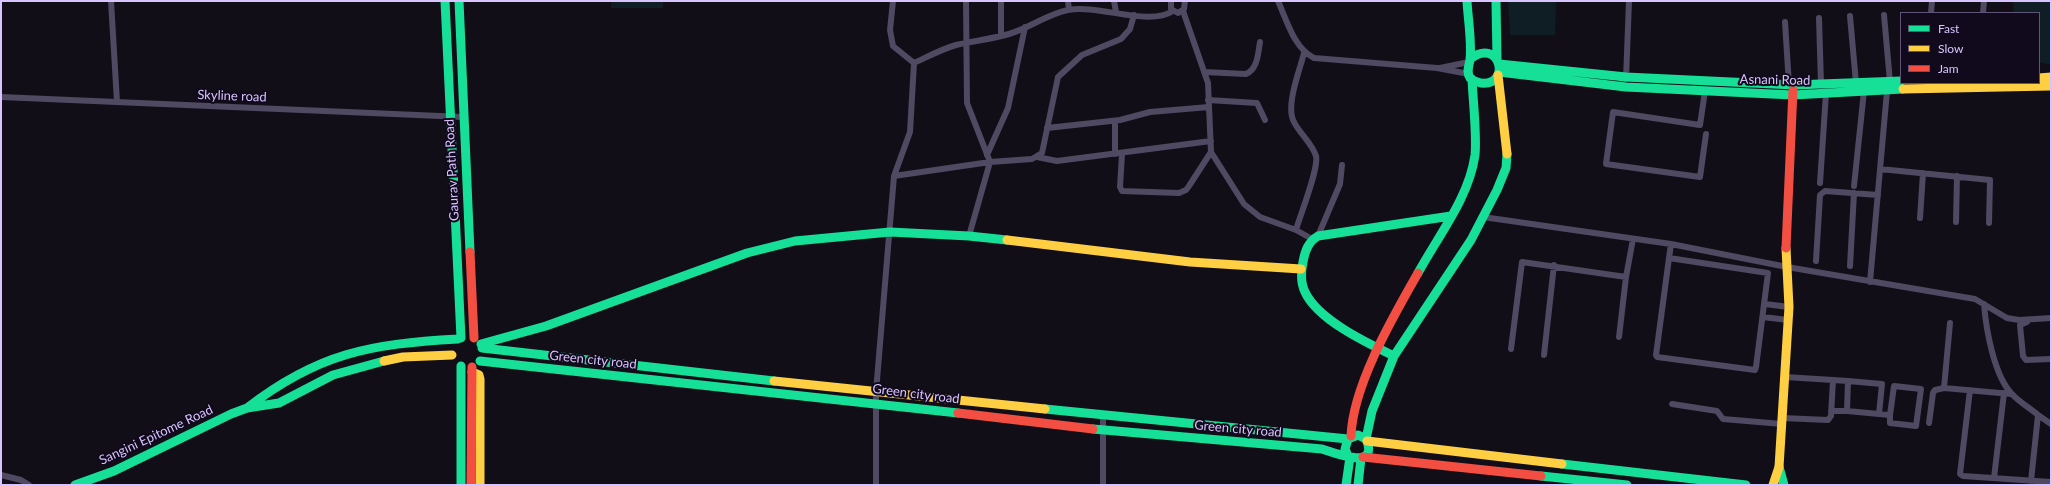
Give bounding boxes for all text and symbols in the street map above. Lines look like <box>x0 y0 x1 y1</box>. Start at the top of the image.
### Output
legend <box>1900 12 2040 84</box>
text: Fast <box>1938 21 1959 36</box>
text: Slow <box>1938 41 1963 56</box>
text: Jam <box>1938 61 1959 76</box>
street label: Asnani Road <box>1740 72 1810 88</box>
street label: Skyline road <box>197 87 267 105</box>
street label: Gaurav Path Road <box>442 119 462 221</box>
street label: Green city road <box>549 348 637 372</box>
street label: Green city road <box>871 381 961 407</box>
street label: Sangini Epitome Road <box>97 402 215 468</box>
street label: Green city road <box>1194 417 1282 441</box>

